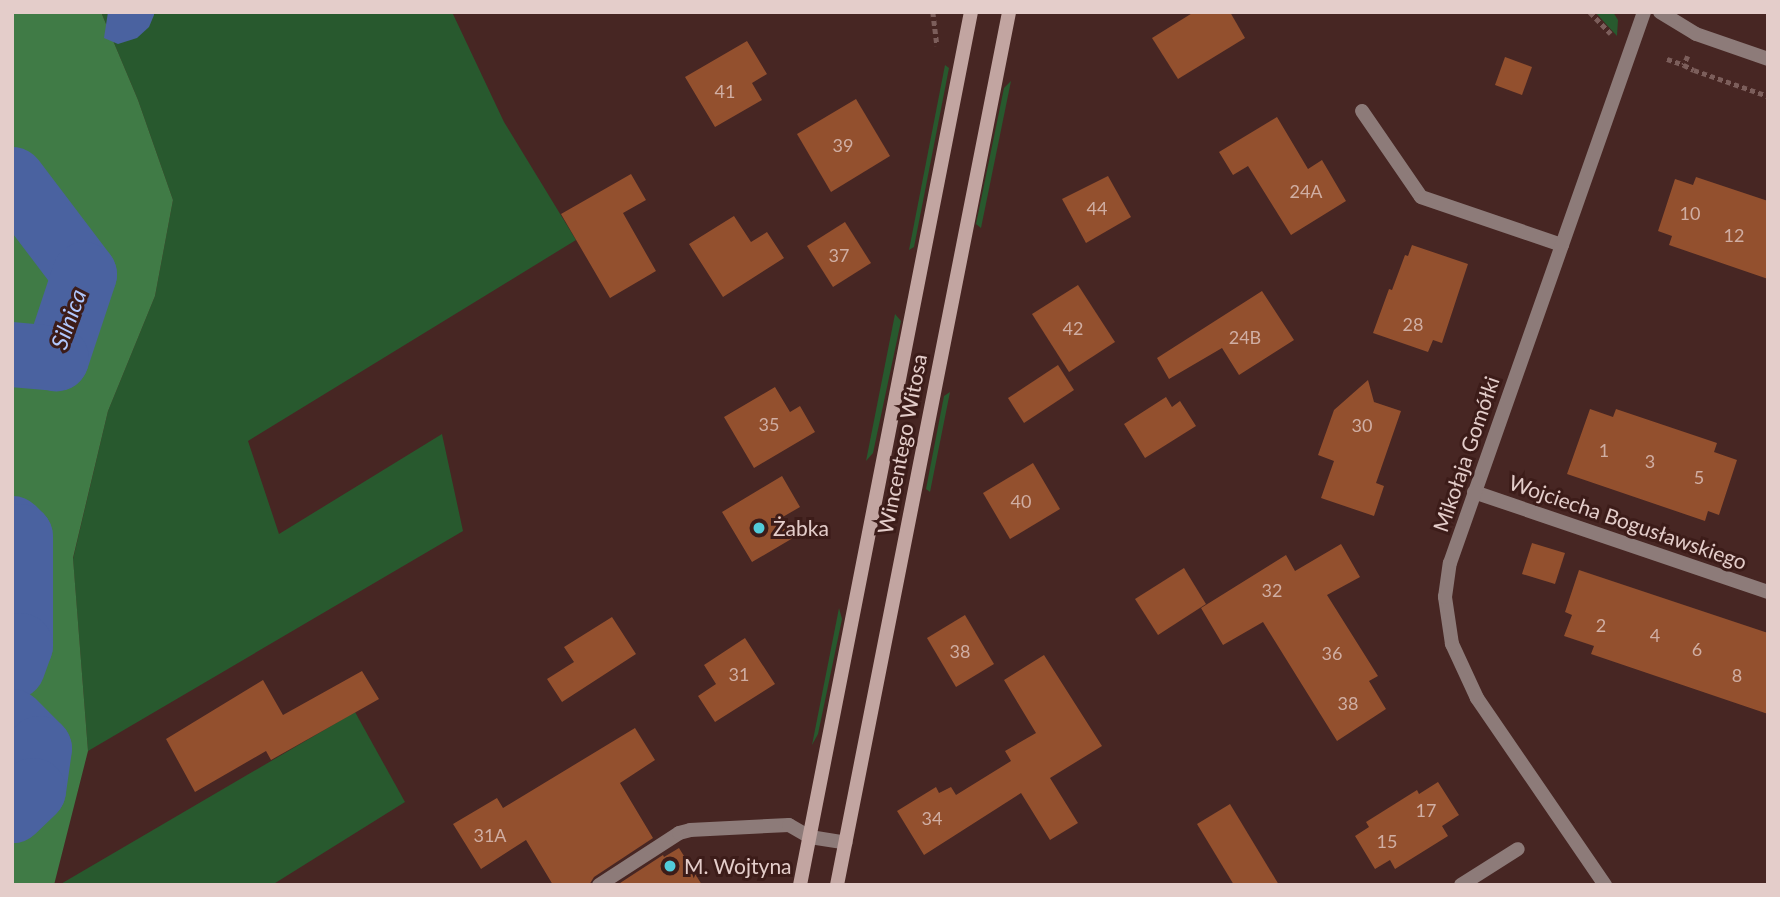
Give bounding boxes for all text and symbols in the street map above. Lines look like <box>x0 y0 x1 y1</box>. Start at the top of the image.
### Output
house number: 41 <box>715 80 735 102</box>
house number: 39 <box>833 134 853 156</box>
house number: 24A <box>1289 180 1323 202</box>
house number: 44 <box>1087 197 1107 219</box>
house number: 10 <box>1680 202 1700 224</box>
house number: 12 <box>1724 224 1744 246</box>
house number: 37 <box>829 244 849 266</box>
water label: Silnica <box>45 285 91 353</box>
house number: 28 <box>1403 313 1423 335</box>
house number: 42 <box>1063 317 1083 339</box>
house number: 24B <box>1229 326 1261 348</box>
street label: Wincentego Witosa <box>872 352 932 536</box>
street label: Mikołaja Gomółki <box>1428 373 1504 535</box>
house number: 35 <box>759 413 779 435</box>
house number: 30 <box>1352 414 1372 436</box>
house number: 1 <box>1599 439 1609 461</box>
house number: 3 <box>1645 450 1655 472</box>
house number: 5 <box>1694 466 1704 488</box>
street label: Wojciecha Bogusławskiego <box>1506 469 1750 575</box>
house number: 40 <box>1011 490 1031 512</box>
place label: Żabka <box>773 515 829 541</box>
marker: Żabka <box>751 520 767 536</box>
house number: 32 <box>1262 579 1282 601</box>
house number: 2 <box>1596 614 1606 636</box>
house number: 4 <box>1650 624 1660 646</box>
house number: 6 <box>1692 638 1702 660</box>
house number: 38 <box>950 640 970 662</box>
house number: 36 <box>1322 642 1342 664</box>
house number: 31 <box>729 663 749 685</box>
house number: 8 <box>1732 664 1742 686</box>
house number: 38 <box>1338 692 1358 714</box>
house number: 17 <box>1416 799 1436 821</box>
house number: 34 <box>922 807 942 829</box>
house number: 31A <box>473 824 507 846</box>
house number: 15 <box>1377 830 1397 852</box>
place label: M. Wojtyna <box>684 853 792 879</box>
marker: M. Wojtyna <box>662 858 678 874</box>

